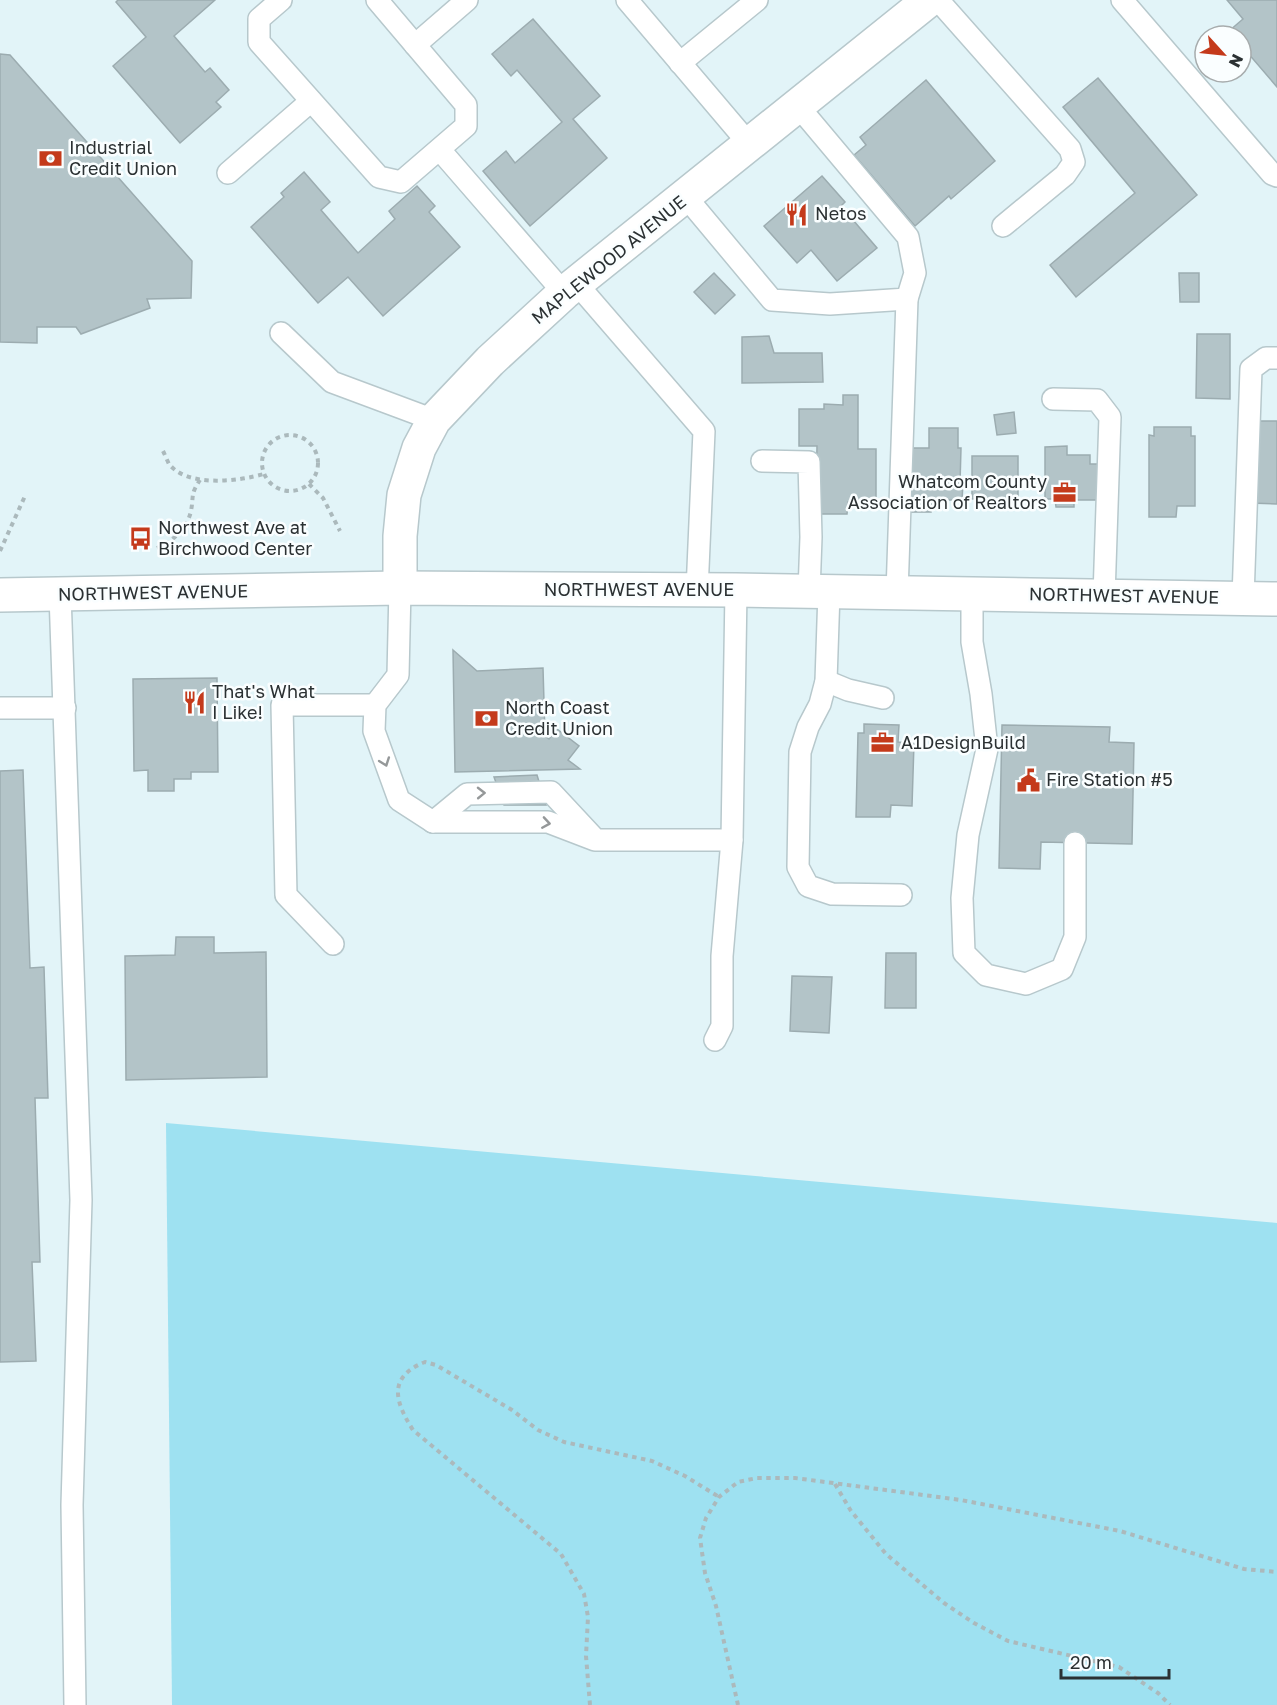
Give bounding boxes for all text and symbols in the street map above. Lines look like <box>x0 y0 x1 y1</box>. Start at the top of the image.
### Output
north arrow <box>1193 24 1253 84</box>
text: N <box>1225 51 1248 71</box>
place label: Industrial Credit Union <box>69 136 177 179</box>
bank icon: Industrial Credit Union <box>38 145 64 171</box>
street label: MAPLEWOOD AVENUE <box>527 190 690 328</box>
restaurant icon: Netos <box>784 201 810 227</box>
place label: Netos <box>815 202 867 224</box>
place label: Whatcom County Association of Realtors <box>848 470 1047 513</box>
office icon: Whatcom County Association of Realtors <box>1052 479 1078 505</box>
place label: Northwest Ave at Birchwood Center <box>158 516 312 559</box>
bus stop icon: Northwest Ave at Birchwood Center <box>127 525 153 551</box>
street label: NORTHWEST AVENUE <box>544 578 734 600</box>
street label: NORTHWEST AVENUE <box>58 579 248 605</box>
street label: NORTHWEST AVENUE <box>1029 582 1219 608</box>
place label: That's What I Like! <box>212 680 315 723</box>
restaurant icon: That's What I Like! <box>181 689 207 715</box>
place label: North Coast Credit Union <box>505 696 613 739</box>
bank icon: North Coast Credit Union <box>474 705 500 731</box>
office icon: A1DesignBuild <box>870 730 896 756</box>
place label: A1DesignBuild <box>901 731 1026 753</box>
one-way arrow <box>378 756 390 767</box>
public building icon: Fire Station #5 <box>1015 767 1041 793</box>
place label: Fire Station #5 <box>1046 768 1173 790</box>
one-way arrow <box>476 787 485 800</box>
one-way arrow <box>541 817 551 829</box>
scale bar <box>1061 1642 1169 1680</box>
text: 20 m <box>1070 1651 1112 1673</box>

